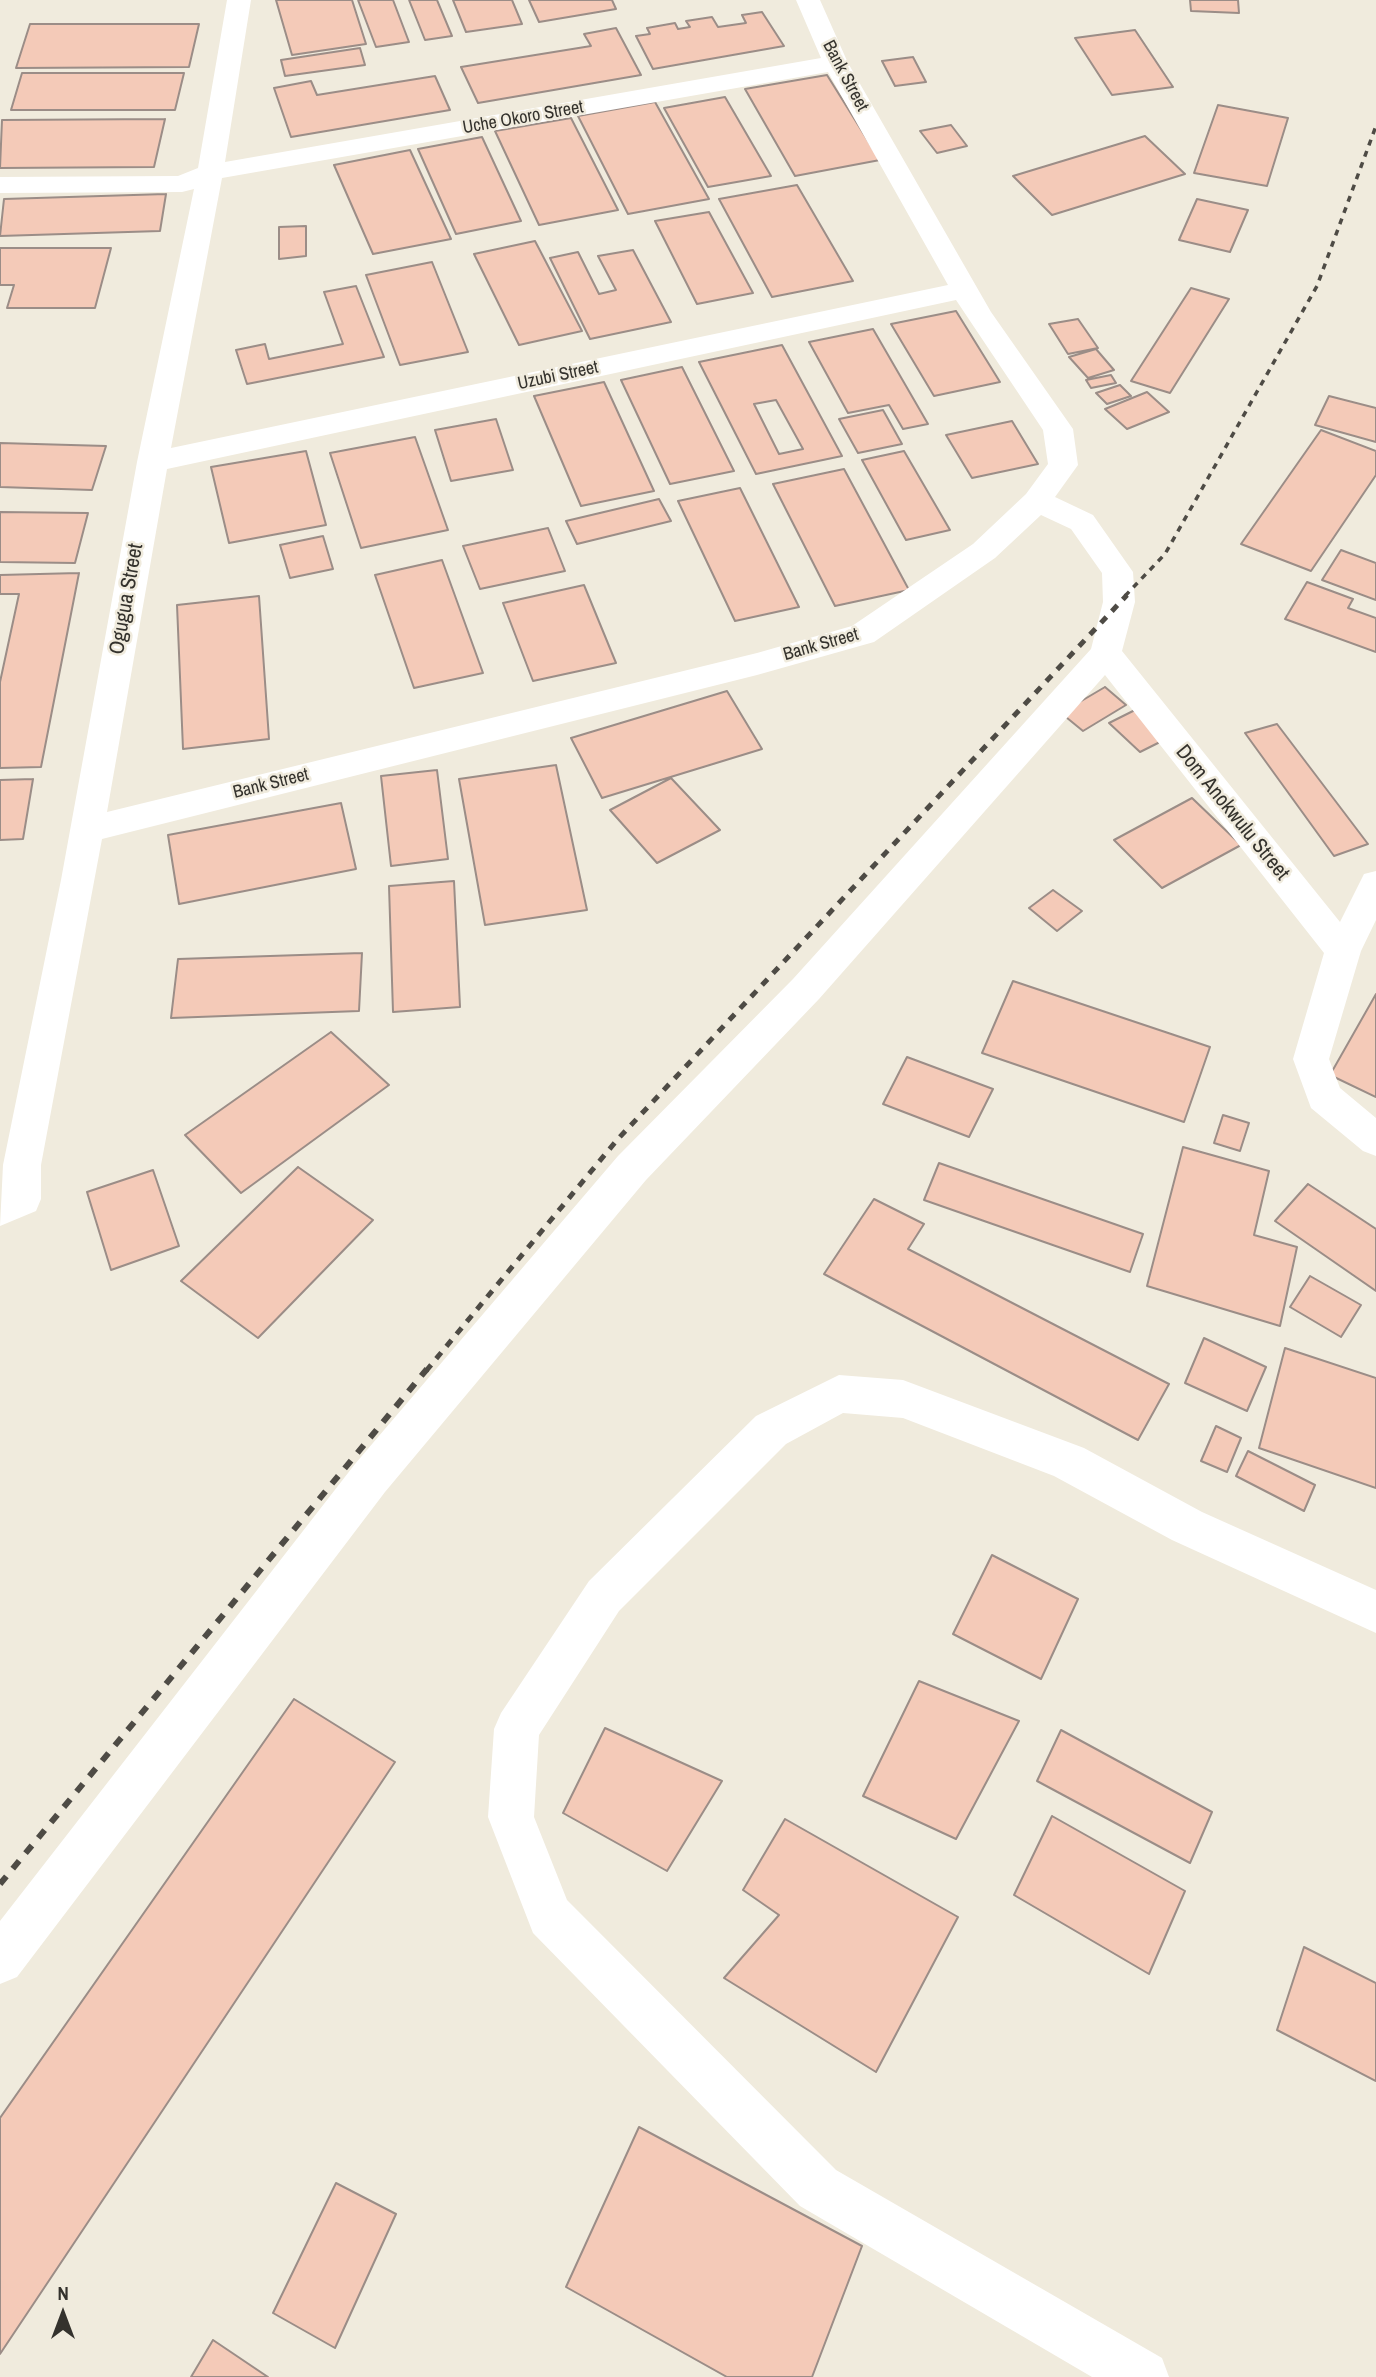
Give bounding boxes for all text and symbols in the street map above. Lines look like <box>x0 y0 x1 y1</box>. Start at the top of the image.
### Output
street label: Bank Street <box>817 37 873 115</box>
street label: Uche Okoro Street <box>461 97 585 139</box>
street label: Uzubi Street <box>516 357 600 395</box>
street label: Ogugua Street <box>105 542 149 656</box>
street label: Bank Street <box>781 624 861 666</box>
street label: Dom Anokwulu Street <box>1170 740 1294 886</box>
street label: Bank Street <box>231 764 311 804</box>
north arrow <box>28 2279 98 2349</box>
text: N <box>57 2280 69 2306</box>

